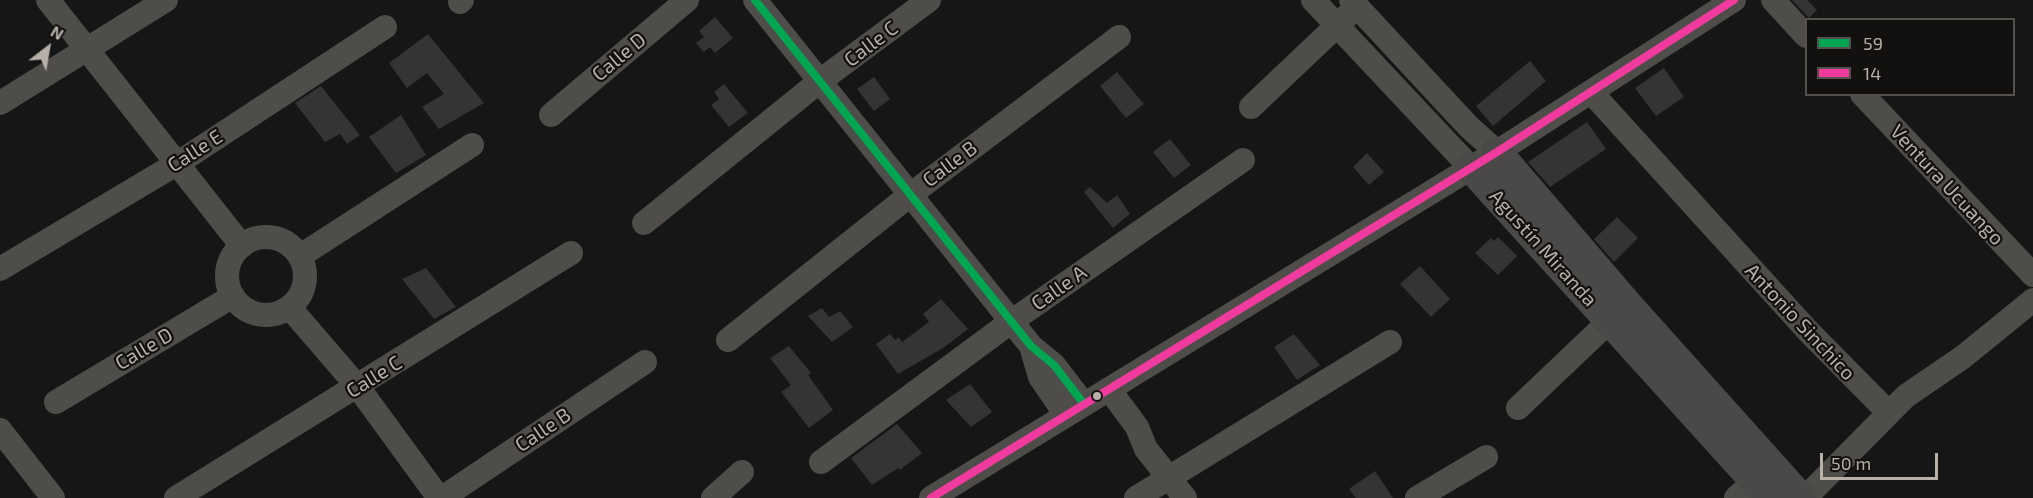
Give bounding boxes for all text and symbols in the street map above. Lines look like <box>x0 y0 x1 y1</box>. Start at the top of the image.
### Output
street label: Calle C <box>839 16 903 72</box>
north arrow <box>18 18 78 78</box>
legend <box>1805 18 2015 96</box>
text: N <box>48 21 67 43</box>
street label: Calle D <box>587 28 651 86</box>
text: 59 <box>1863 32 1883 54</box>
text: 14 <box>1863 62 1881 84</box>
street label: Ventura Ucuango <box>1885 120 2009 250</box>
street label: Calle E <box>163 124 227 178</box>
street label: Calle B <box>918 136 982 192</box>
street label: Agustín Miranda <box>1484 184 1602 312</box>
street label: Antonio Sinchico <box>1740 259 1860 385</box>
street label: Calle A <box>1027 260 1091 316</box>
street label: Calle D <box>111 323 177 375</box>
street label: Calle C <box>342 351 406 403</box>
unlabelled marker <box>1091 390 1103 402</box>
street label: Calle B <box>511 403 575 457</box>
scale bar <box>1823 441 1942 479</box>
text: 50 m <box>1831 452 1871 474</box>

